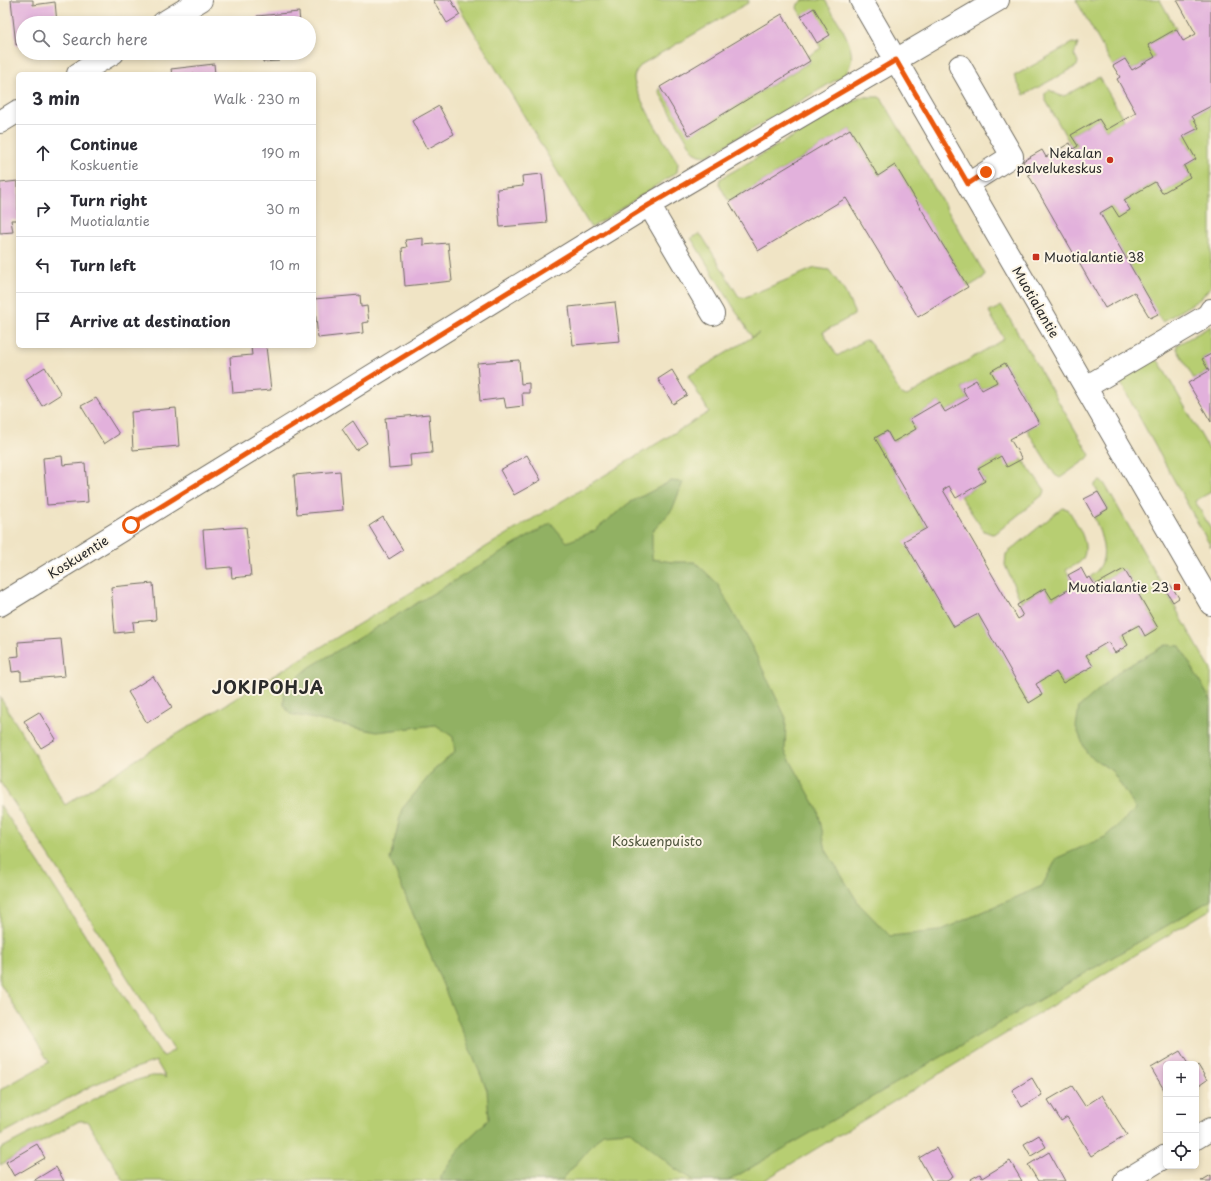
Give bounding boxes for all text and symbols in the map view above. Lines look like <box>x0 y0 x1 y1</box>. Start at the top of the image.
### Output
search box <box>16 16 316 60</box>
icon: search <box>30 27 52 49</box>
text: Search here <box>62 27 148 50</box>
text: 3 min <box>32 85 80 111</box>
text: Walk · 230 m <box>213 89 300 108</box>
text: Continue <box>70 132 138 155</box>
icon: ahead <box>32 142 54 164</box>
text: 190 m <box>261 143 300 162</box>
place label: Nekalan palvelukeskus <box>1016 143 1102 177</box>
text: Koskuentie <box>70 155 138 174</box>
marker: Nekalan palvelukeskus <box>1105 155 1115 165</box>
route end <box>977 163 995 181</box>
text: Turn right <box>70 188 147 211</box>
icon: right <box>32 198 54 220</box>
text: 30 m <box>266 199 300 218</box>
text: Muotialantie <box>70 211 150 230</box>
place label: Muotialantie 38 <box>1044 247 1144 266</box>
marker: Muotialantie 38 <box>1031 252 1041 262</box>
text: Turn left <box>70 253 136 276</box>
icon: left <box>32 254 54 276</box>
text: 10 m <box>270 255 300 274</box>
street label: Muotialantie <box>1008 263 1065 341</box>
text: Arrive at destination <box>70 309 231 332</box>
icon: arrive <box>32 310 54 332</box>
route start <box>122 516 140 534</box>
street label: Koskuentie <box>44 530 112 583</box>
place label: Muotialantie 23 <box>1068 577 1169 596</box>
marker: Muotialantie 23 <box>1172 582 1182 592</box>
district label: JOKIPOHJA <box>212 674 324 700</box>
park label: Koskuenpuisto <box>612 831 702 850</box>
map controls <box>1163 1061 1199 1169</box>
button: + <box>1163 1061 1199 1097</box>
button: − <box>1163 1097 1199 1133</box>
button: locate <box>1163 1133 1199 1169</box>

